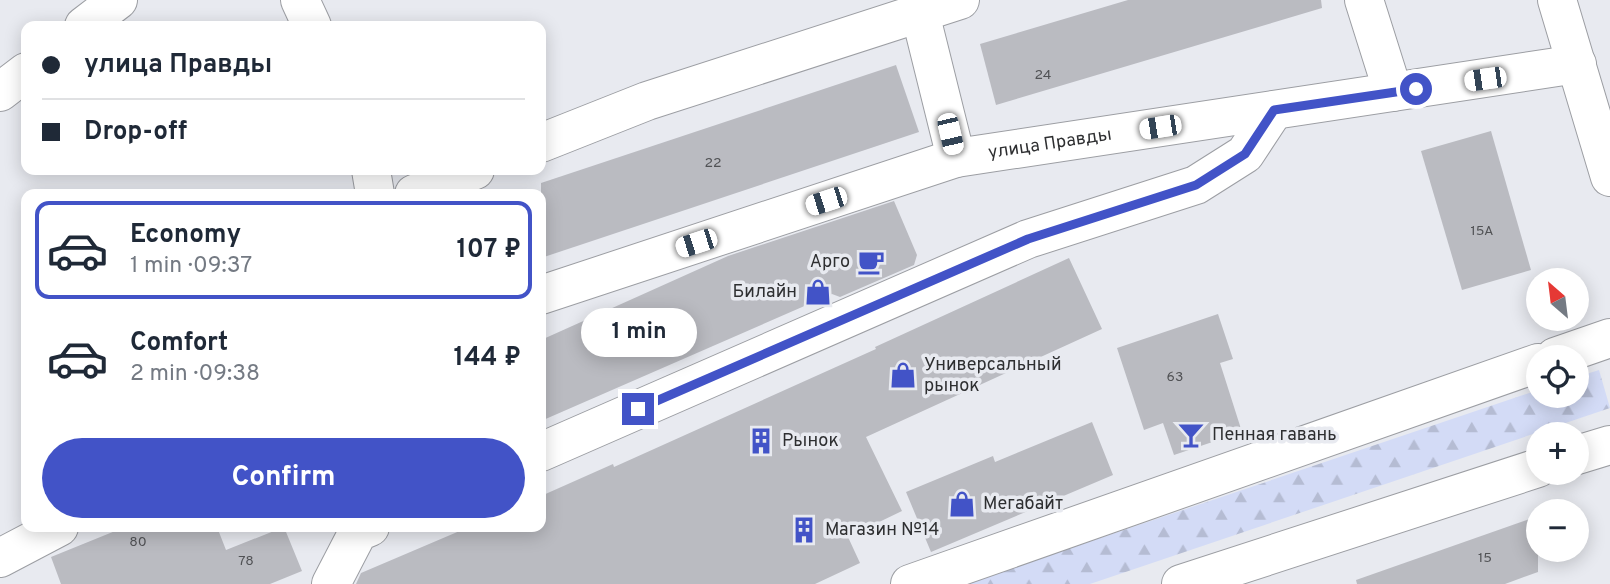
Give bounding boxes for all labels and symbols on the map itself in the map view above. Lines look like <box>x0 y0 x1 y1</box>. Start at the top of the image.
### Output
car <box>1463 66 1508 92</box>
house number: 24 <box>1034 67 1052 84</box>
route start <box>1400 73 1432 105</box>
car <box>936 111 965 157</box>
car <box>1138 113 1183 141</box>
street label: улица Правды <box>987 123 1113 164</box>
house number: 22 <box>704 155 722 172</box>
car <box>803 185 850 217</box>
house number: 15А <box>1470 223 1494 240</box>
car <box>673 227 720 259</box>
cafe icon: Арго <box>856 247 886 277</box>
place label: Арго <box>810 251 850 274</box>
north arrow <box>1526 268 1589 331</box>
shop icon: Билайн <box>803 277 833 307</box>
place label: Билайн <box>732 281 797 304</box>
callout: 1 min <box>580 308 696 356</box>
place label: Универсальный рынок <box>924 354 1062 398</box>
shop icon: Универсальный рынок <box>888 360 918 390</box>
house number: 63 <box>1167 369 1183 386</box>
route end <box>622 393 654 425</box>
bar icon: Пенная гавань <box>1176 420 1206 450</box>
place label: Пенная гавань <box>1212 424 1337 447</box>
building icon: Рынок <box>746 426 776 456</box>
place label: Рынок <box>782 430 839 453</box>
shop icon: Мегабайт <box>947 489 977 519</box>
place label: Мегабайт <box>983 493 1063 516</box>
building icon: Магазин №14 <box>789 515 819 545</box>
place label: Магазин №14 <box>825 519 940 542</box>
house number: 80 <box>129 534 147 551</box>
house number: 15 <box>1478 550 1492 567</box>
house number: 78 <box>238 553 254 570</box>

